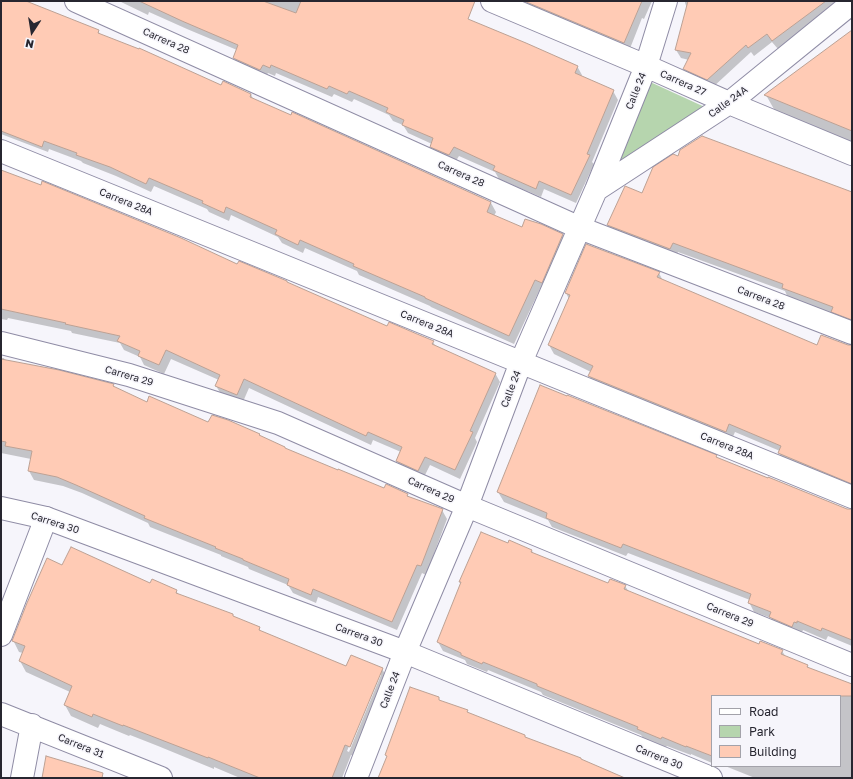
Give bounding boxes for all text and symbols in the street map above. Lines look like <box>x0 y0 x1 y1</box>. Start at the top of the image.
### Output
north arrow <box>12 12 52 52</box>
street label: Carrera 28 <box>141 25 191 57</box>
text: N <box>24 37 35 51</box>
street label: Carrera 27 <box>658 68 708 98</box>
street label: Calle 24 <box>623 71 649 111</box>
street label: Calle 24A <box>706 84 750 120</box>
street label: Carrera 28 <box>436 158 486 190</box>
street label: Carrera 28A <box>98 186 154 218</box>
street label: Carrera 28 <box>736 283 786 313</box>
street label: Carrera 28A <box>399 308 455 340</box>
street label: Carrera 29 <box>103 363 155 389</box>
street label: Calle 24 <box>498 369 524 409</box>
street label: Carrera 28A <box>699 430 755 462</box>
street label: Carrera 29 <box>406 474 456 506</box>
street label: Carrera 30 <box>29 510 81 536</box>
street label: Carrera 29 <box>705 600 755 630</box>
street label: Carrera 30 <box>333 621 385 649</box>
street label: Calle 24 <box>377 670 403 710</box>
legend <box>711 695 841 767</box>
text: Road <box>749 704 778 719</box>
text: Park <box>749 724 775 739</box>
street label: Carrera 31 <box>56 731 106 761</box>
street label: Carrera 30 <box>634 742 684 772</box>
text: Building <box>749 744 797 759</box>

